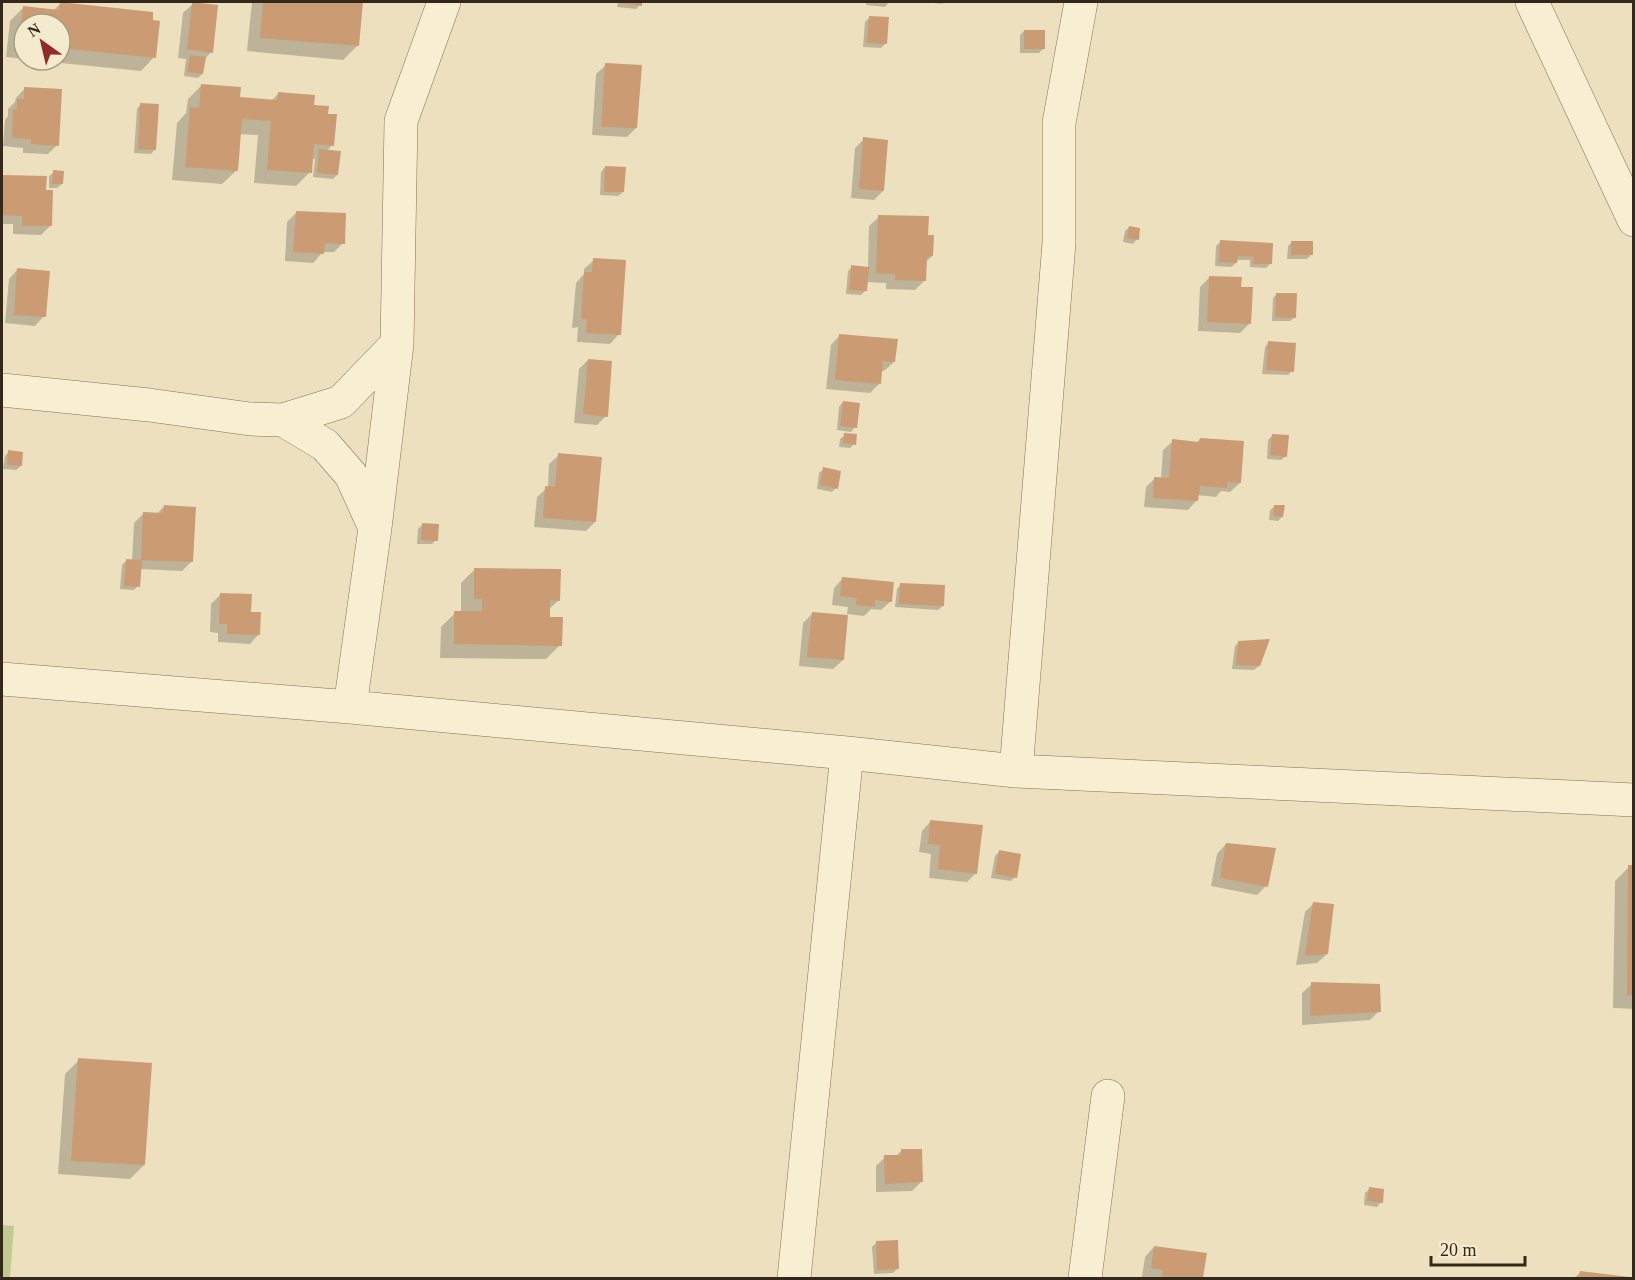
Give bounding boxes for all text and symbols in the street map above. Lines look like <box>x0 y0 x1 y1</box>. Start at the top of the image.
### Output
north arrow <box>12 12 72 72</box>
text: N <box>24 19 44 40</box>
scale bar <box>1431 1229 1526 1267</box>
text: 20 m <box>1440 1240 1477 1260</box>

